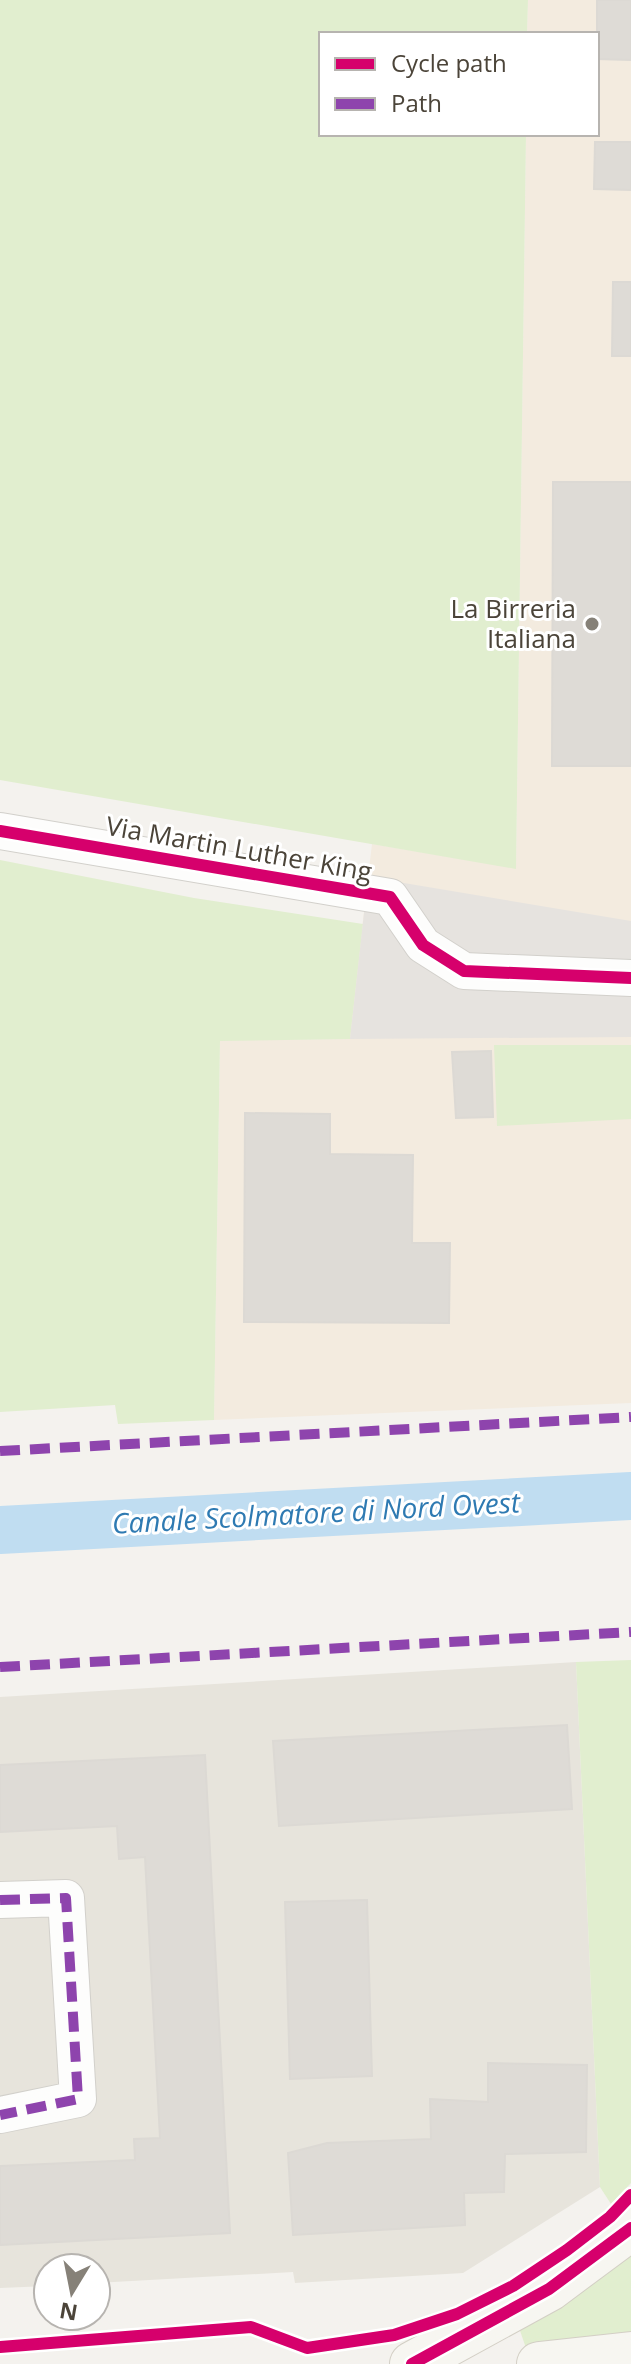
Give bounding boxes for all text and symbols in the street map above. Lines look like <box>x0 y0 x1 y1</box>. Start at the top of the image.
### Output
legend <box>319 32 599 136</box>
text: Cycle path <box>391 46 507 79</box>
text: Path <box>391 86 442 119</box>
place label: La Birreria Italiana <box>450 590 576 656</box>
marker: La Birreria Italiana <box>583 615 601 633</box>
street label: Via Martin Luther King <box>103 807 375 889</box>
water label: Canale Scolmatore di Nord Ovest <box>111 1482 523 1542</box>
north arrow <box>32 2252 112 2332</box>
text: N <box>57 2296 80 2329</box>

